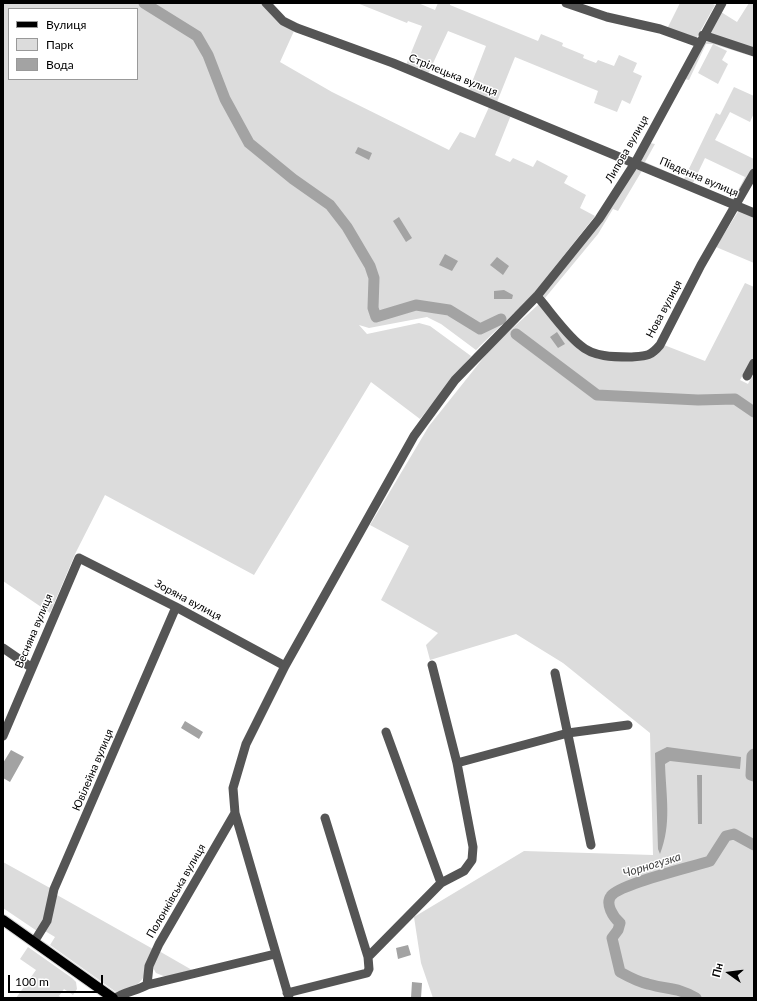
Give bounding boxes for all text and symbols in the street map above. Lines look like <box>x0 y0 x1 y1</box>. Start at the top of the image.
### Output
legend <box>8 8 138 80</box>
text: Вулиця <box>46 17 86 32</box>
text: Парк <box>46 37 74 52</box>
street label: Стрілецька вулиця <box>407 51 499 99</box>
text: Вода <box>46 57 74 72</box>
street label: Липова вулиця <box>602 113 652 185</box>
street label: Південна вулиця <box>658 154 740 200</box>
street label: Нова вулиця <box>643 278 685 340</box>
street label: Зоряна вулиця <box>152 577 224 623</box>
street label: Весняна вулиця <box>12 592 56 670</box>
street label: Ювілейна вулиця <box>70 727 116 813</box>
street label: Полонківська вулиця <box>144 842 208 940</box>
water label: Чорногузка <box>621 849 683 881</box>
north arrow <box>709 953 749 993</box>
text: Пн <box>709 961 725 979</box>
scale bar <box>10 967 105 993</box>
text: 100 m <box>15 974 49 989</box>

